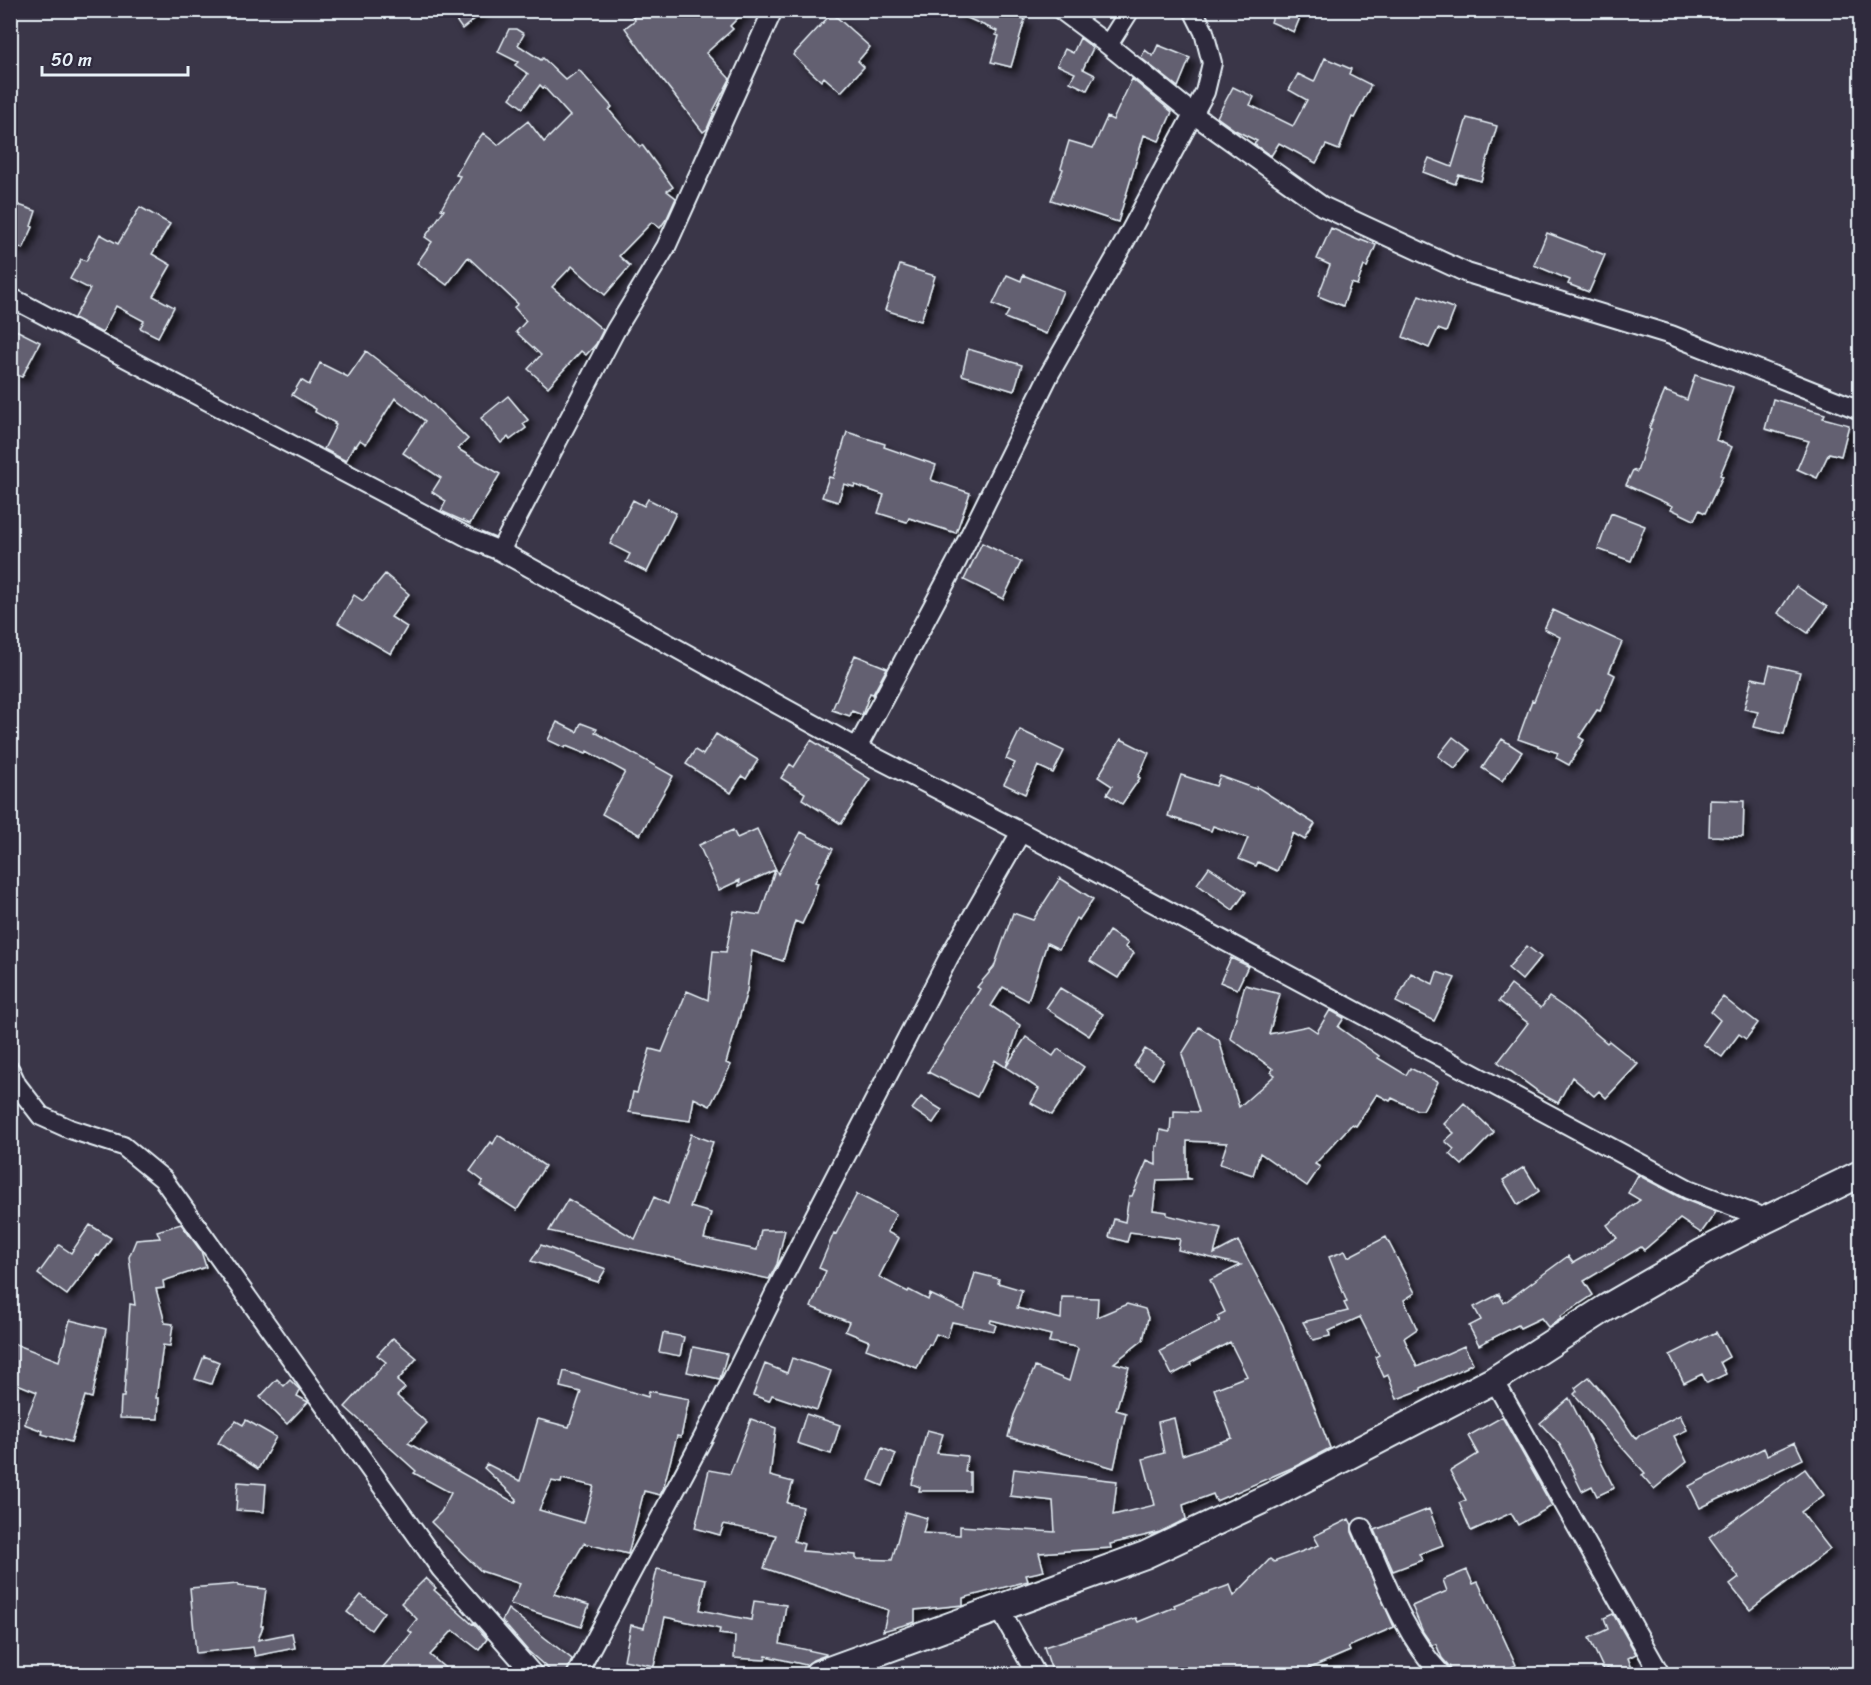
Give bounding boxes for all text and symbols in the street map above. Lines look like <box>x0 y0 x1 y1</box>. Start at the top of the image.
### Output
scale bar <box>42 39 188 77</box>
text: 50 m <box>51 44 92 76</box>

